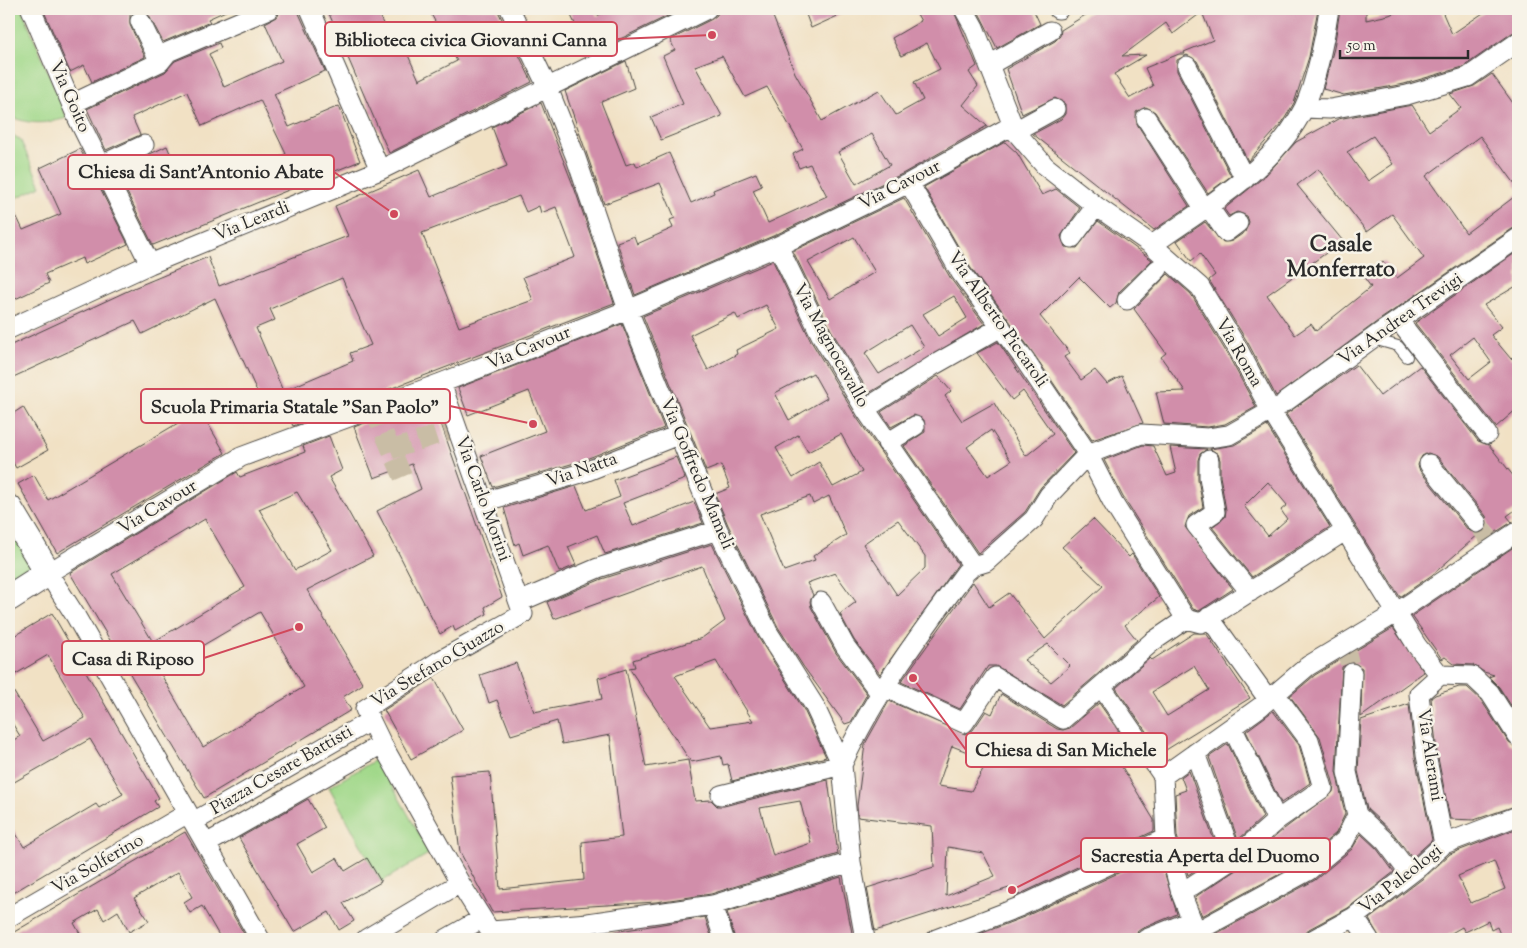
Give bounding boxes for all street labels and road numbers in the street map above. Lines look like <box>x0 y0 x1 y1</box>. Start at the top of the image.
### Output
street label: Via Goito <box>42 57 96 137</box>
street label: Via Cavour <box>855 154 946 218</box>
street label: Via Leardi <box>210 195 294 249</box>
street label: Via Alberto Piccaroli <box>940 247 1054 393</box>
street label: Via Andrea Trevigi <box>1333 267 1469 373</box>
street label: Via Magnocavallo <box>785 279 875 413</box>
street label: Via Roma <box>1208 314 1268 392</box>
street label: Via Cavour <box>483 320 575 378</box>
street label: Via Goffredo Mameli <box>652 394 740 554</box>
street label: Via Carlo Morini <box>447 433 517 565</box>
street label: Via Natta <box>543 447 621 495</box>
street label: Via Cavour <box>113 474 203 542</box>
street label: Via Stefano Guazzo <box>366 615 510 715</box>
street label: Via Alerami <box>1409 707 1449 803</box>
street label: Piazza Cesare Battisti <box>206 720 358 822</box>
street label: Via Solferino <box>47 828 149 902</box>
street label: Via Paleologi <box>1353 839 1449 921</box>

